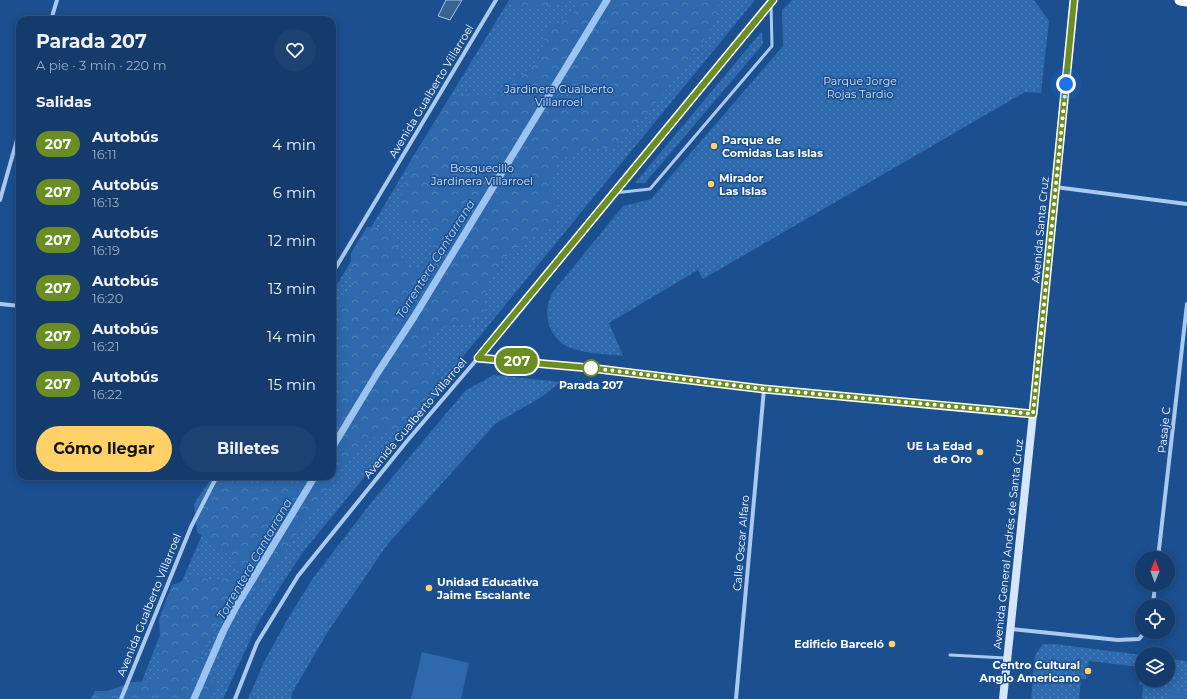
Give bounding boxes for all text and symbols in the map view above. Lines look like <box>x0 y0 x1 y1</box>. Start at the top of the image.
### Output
street label: Avenida Gualberto Villarroel <box>386 22 476 160</box>
button: heart <box>274 29 316 71</box>
text: Parada 207 <box>36 30 147 53</box>
text: A pie · 3 min · 220 m <box>36 57 166 73</box>
park label: Parque Jorge Rojas Tardio <box>823 74 897 101</box>
your location <box>1056 74 1076 94</box>
park label: Jardinera Gualberto Villarroel <box>503 82 614 109</box>
text: Salidas <box>36 92 91 111</box>
text: Autobús <box>92 127 158 146</box>
place label: Parque de Comidas Las Islas <box>722 133 823 160</box>
text: 207 <box>45 135 71 153</box>
text: 4 min <box>272 135 316 154</box>
marker: Parque de Comidas Las Islas <box>709 141 719 151</box>
text: 16:11 <box>92 146 117 162</box>
park label: Bosquecillo Jardinera Villarroel <box>430 161 533 188</box>
place label: Mirador Las Islas <box>719 171 767 198</box>
text: Autobús <box>92 175 158 194</box>
street label: Avenida Santa Cruz <box>1028 176 1052 284</box>
marker: Mirador Las Islas <box>706 179 716 189</box>
text: 207 <box>45 183 71 201</box>
text: 6 min <box>273 183 316 202</box>
text: 16:13 <box>92 194 119 210</box>
water label: Torrentera Cantarrana <box>392 197 478 321</box>
text: Autobús <box>92 223 158 242</box>
text: 207 <box>45 231 71 249</box>
text: 12 min <box>268 231 316 250</box>
text: 16:19 <box>92 242 120 258</box>
text: Autobús <box>92 271 158 290</box>
text: 207 <box>45 279 71 297</box>
text: 13 min <box>268 279 316 298</box>
text: 16:20 <box>92 290 123 306</box>
text: Autobús <box>92 319 158 338</box>
text: 207 <box>45 327 71 345</box>
text: 14 min <box>267 327 316 346</box>
text: 16:21 <box>92 338 119 354</box>
line badge: 207 <box>494 348 540 374</box>
text: 207 <box>504 352 530 370</box>
street label: Avenida Gualberto Villarroel <box>360 355 470 481</box>
marker: Parada 207 <box>582 359 600 377</box>
text: Autobús <box>92 367 158 386</box>
text: 207 <box>45 375 71 393</box>
text: 15 min <box>268 375 316 394</box>
place label: Parada 207 <box>559 378 623 392</box>
text: 16:22 <box>92 386 122 402</box>
street label: Pasaje C <box>1155 406 1173 454</box>
button: Cómo llegar <box>36 426 172 472</box>
button: Billetes <box>180 426 316 472</box>
street label: Avenida General Andrés de Santa Cruz <box>990 438 1026 650</box>
place label: UE La Edad de Oro <box>907 439 972 466</box>
marker: UE La Edad de Oro <box>975 447 985 457</box>
street label: Calle Oscar Alfaro <box>730 494 752 592</box>
water label: Torrentera Cantarrana <box>213 496 295 622</box>
street label: Avenida Gualberto Villarroel <box>114 531 184 679</box>
north arrow <box>1135 551 1175 591</box>
map controls <box>1135 551 1175 687</box>
place label: Unidad Educativa Jaime Escalante <box>436 575 539 602</box>
marker: Unidad Educativa Jaime Escalante <box>424 583 434 593</box>
button: locate <box>1135 599 1175 639</box>
place label: Edificio Barceló <box>794 637 884 651</box>
marker: Edificio Barceló <box>887 639 897 649</box>
button: layers <box>1135 647 1175 687</box>
place label: Centro Cultural Anglo Americano <box>979 658 1080 685</box>
marker: Centro Cultural Anglo Americano <box>1083 666 1093 676</box>

